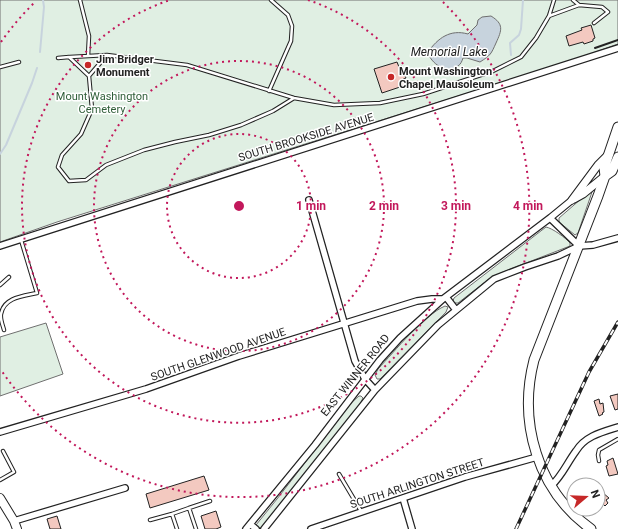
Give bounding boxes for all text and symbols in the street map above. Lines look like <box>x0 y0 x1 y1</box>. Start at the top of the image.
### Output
water label: Memorial Lake <box>411 45 487 59</box>
place label: Jim Bridger Monument <box>96 53 154 79</box>
marker: Jim Bridger Monument <box>83 60 93 70</box>
place label: Mount Washington Chapel Mausoleum <box>399 65 494 91</box>
marker: Mount Washington Chapel Mausoleum <box>386 72 396 82</box>
park label: Mount Washington Cemetery <box>56 90 148 116</box>
street label: SOUTH BROOKSIDE AVENUE <box>237 111 375 164</box>
centre of rings <box>232 199 246 213</box>
text: 1 min <box>296 199 326 213</box>
text: 2 min <box>369 199 399 213</box>
text: 3 min <box>441 199 471 213</box>
text: 4 min <box>513 199 543 213</box>
street label: SOUTH GLENWOOD AVENUE <box>149 325 287 384</box>
street label: EAST WINNER ROAD <box>318 332 392 419</box>
street label: SOUTH ARLINGTON STREET <box>348 455 486 511</box>
north arrow <box>566 477 606 517</box>
text: N <box>588 488 602 500</box>

